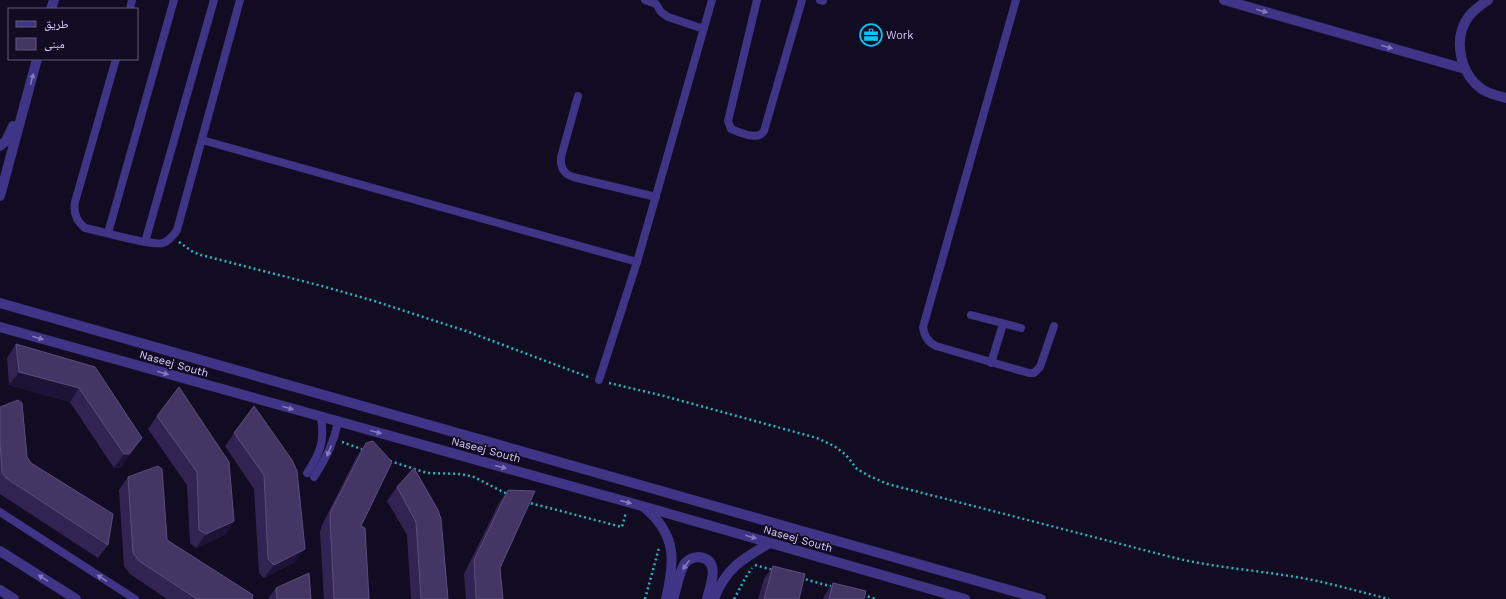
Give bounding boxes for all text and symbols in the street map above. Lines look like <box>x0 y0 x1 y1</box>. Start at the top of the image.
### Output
legend <box>8 8 138 60</box>
one-way arrow <box>1256 8 1268 14</box>
text: طريق <box>44 17 69 31</box>
office icon: Work <box>858 22 884 48</box>
place label: Work <box>886 29 914 42</box>
text: مبنى <box>44 37 65 51</box>
one-way arrow <box>1381 44 1393 50</box>
one-way arrow <box>29 73 35 85</box>
one-way arrow <box>32 335 44 341</box>
street label: Naseej South <box>138 348 210 380</box>
one-way arrow <box>157 370 169 376</box>
one-way arrow <box>282 405 294 411</box>
one-way arrow <box>370 429 382 435</box>
street label: Naseej South <box>450 434 522 466</box>
one-way arrow <box>326 445 332 456</box>
one-way arrow <box>495 464 507 470</box>
one-way arrow <box>620 499 632 505</box>
street label: Naseej South <box>762 523 834 555</box>
one-way arrow <box>745 535 757 541</box>
one-way arrow <box>682 559 690 570</box>
one-way arrow <box>38 574 48 582</box>
one-way arrow <box>97 574 107 582</box>

